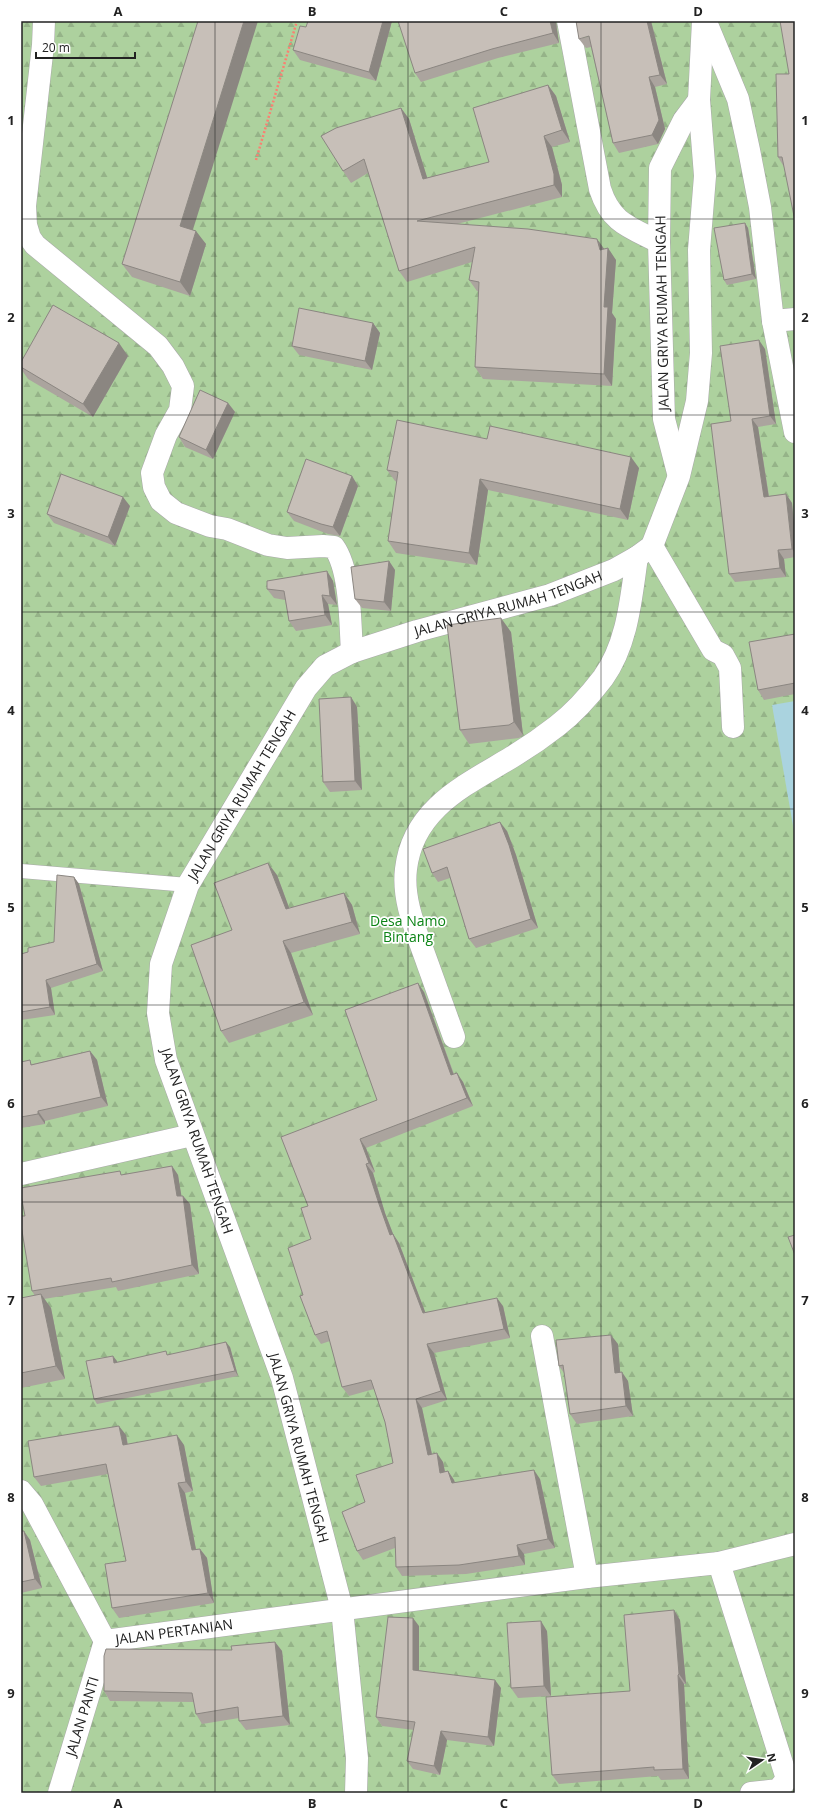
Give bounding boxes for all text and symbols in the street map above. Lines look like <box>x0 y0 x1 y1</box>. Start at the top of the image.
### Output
text: A <box>114 2 123 20</box>
text: B <box>308 2 317 20</box>
text: C <box>500 2 508 20</box>
text: D <box>693 2 703 20</box>
scale bar <box>36 34 135 60</box>
text: 20 m <box>42 39 70 56</box>
text: 1 <box>7 111 15 129</box>
text: 1 <box>801 111 809 129</box>
street label: JALAN GRIYA RUMAH TENGAH <box>650 215 673 413</box>
text: 2 <box>7 308 15 326</box>
text: 2 <box>801 308 809 326</box>
text: 3 <box>7 504 15 522</box>
text: 3 <box>801 504 809 522</box>
street label: JALAN GRIYA RUMAH TENGAH <box>410 565 605 641</box>
text: 4 <box>7 701 15 719</box>
text: 4 <box>801 701 809 719</box>
street label: JALAN GRIYA RUMAH TENGAH <box>182 706 300 885</box>
text: 5 <box>7 898 15 916</box>
text: 5 <box>801 898 809 916</box>
park label: Desa Namo Bintang <box>370 911 446 946</box>
street label: JALAN GRIYA RUMAH TENGAH <box>156 1043 238 1236</box>
text: 6 <box>7 1094 15 1112</box>
text: 6 <box>801 1094 809 1112</box>
text: 7 <box>7 1291 15 1309</box>
text: 7 <box>801 1291 809 1309</box>
street label: JALAN GRIYA RUMAH TENGAH <box>264 1349 334 1545</box>
text: 8 <box>7 1488 15 1506</box>
text: 8 <box>801 1488 809 1506</box>
street label: JALAN PERTANIAN <box>112 1614 234 1649</box>
street label: JALAN PANTI <box>60 1674 103 1760</box>
text: 9 <box>7 1684 15 1702</box>
text: 9 <box>801 1684 809 1702</box>
north arrow <box>742 1740 782 1780</box>
text: N <box>764 1752 781 1764</box>
text: A <box>114 1794 123 1812</box>
text: B <box>308 1794 317 1812</box>
text: C <box>500 1794 508 1812</box>
text: D <box>693 1794 703 1812</box>

